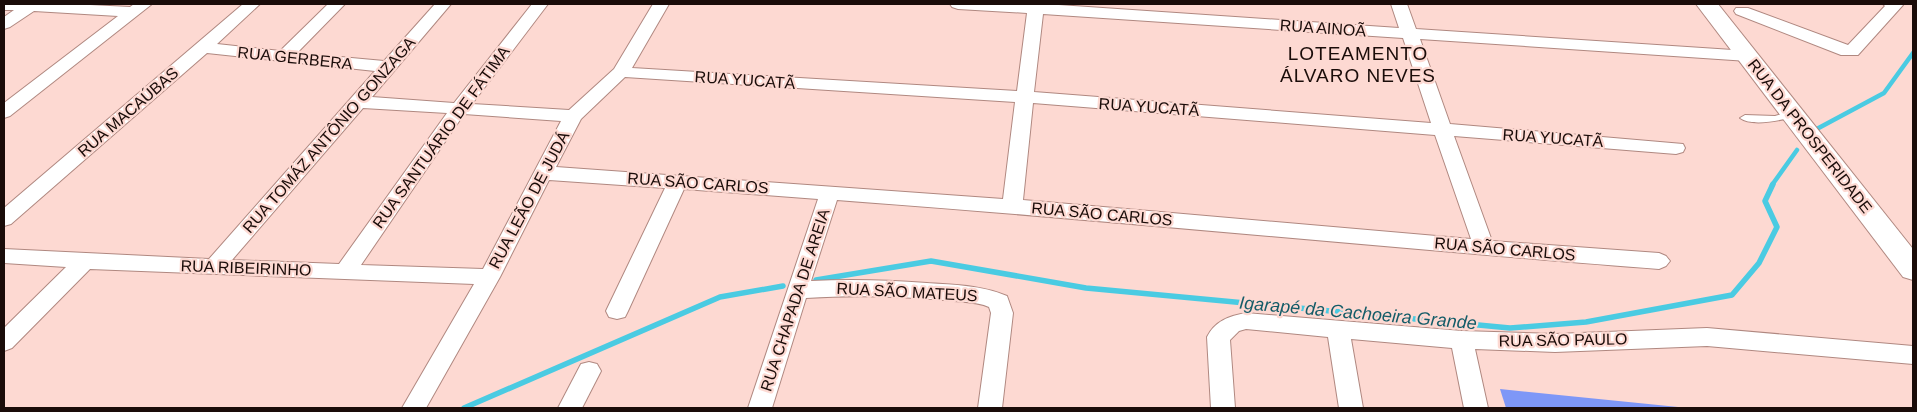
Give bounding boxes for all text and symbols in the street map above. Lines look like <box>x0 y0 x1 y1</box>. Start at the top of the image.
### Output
street label: RUA AINOÃ <box>1279 15 1367 40</box>
street label: RUA TOMÁZ ANTÔNIO GONZAGA <box>239 33 419 236</box>
street label: RUA SANTUÁRIO DE FÁTIMA <box>369 42 513 231</box>
district label: LOTEAMENTO ÁLVARO NEVES <box>1280 43 1436 86</box>
street label: RUA GERBERA <box>237 44 354 73</box>
street label: RUA DA PROSPERIDADE <box>1745 56 1875 216</box>
street label: RUA MACAÚBAS <box>74 63 182 160</box>
street label: RUA YUCATÃ <box>694 66 796 92</box>
street label: RUA YUCATÃ <box>1098 93 1200 119</box>
street label: RUA YUCATÃ <box>1502 124 1604 150</box>
street label: RUA LEÃO DE JUDÁ <box>484 127 573 272</box>
street label: RUA SÃO CARLOS <box>627 168 769 196</box>
street label: RUA SÃO CARLOS <box>1031 197 1173 229</box>
street label: RUA CHAPADA DE AREIA <box>757 206 833 393</box>
street label: RUA SÃO CARLOS <box>1434 232 1576 264</box>
street label: RUA RIBEIRINHO <box>180 257 312 279</box>
street label: RUA SÃO MATEUS <box>836 278 978 304</box>
water label: Igarapé da Cachoeira Grande <box>1238 293 1478 333</box>
street label: RUA SÃO PAULO <box>1499 328 1627 350</box>

